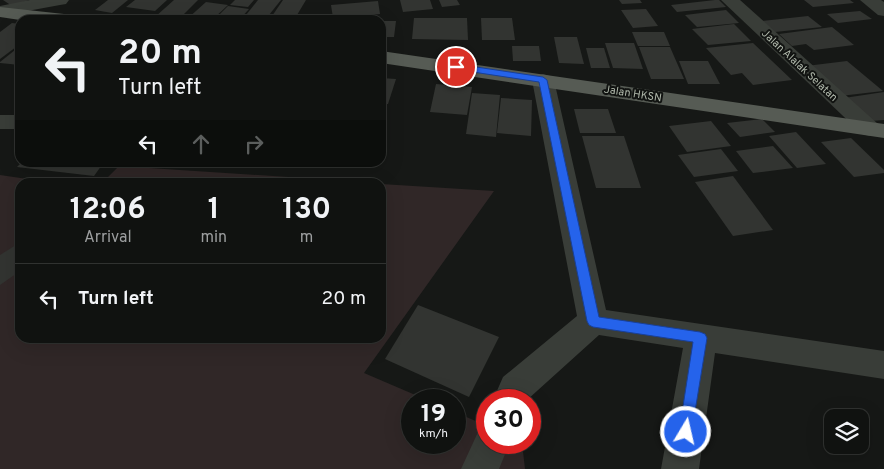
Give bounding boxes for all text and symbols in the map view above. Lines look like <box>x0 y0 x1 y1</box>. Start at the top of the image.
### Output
street label: Jalan Alalak Selatan <box>758 27 840 105</box>
text: 20 m <box>118 32 202 76</box>
icon: left <box>35 35 100 100</box>
pin <box>435 46 477 88</box>
icon: arrive <box>442 53 470 81</box>
text: Turn left <box>118 75 201 102</box>
street label: Jalan HKSN <box>603 83 663 105</box>
icon: left <box>134 130 162 158</box>
icon: ahead <box>187 130 215 158</box>
icon: right <box>240 130 268 158</box>
text: 12:06 <box>70 192 146 229</box>
text: 1 <box>208 192 220 229</box>
text: 130 <box>282 192 331 229</box>
text: Arrival <box>84 228 132 248</box>
text: min <box>200 228 227 248</box>
text: m <box>300 228 313 248</box>
icon: left <box>35 285 63 313</box>
text: Turn left <box>78 287 154 311</box>
text: 20 m <box>322 287 366 311</box>
speed limit sign: 30 <box>476 389 541 454</box>
text: 19 <box>421 399 446 431</box>
position arrow <box>659 405 711 457</box>
map controls <box>824 409 869 454</box>
button: layers <box>824 409 869 454</box>
text: km/h <box>419 426 448 442</box>

